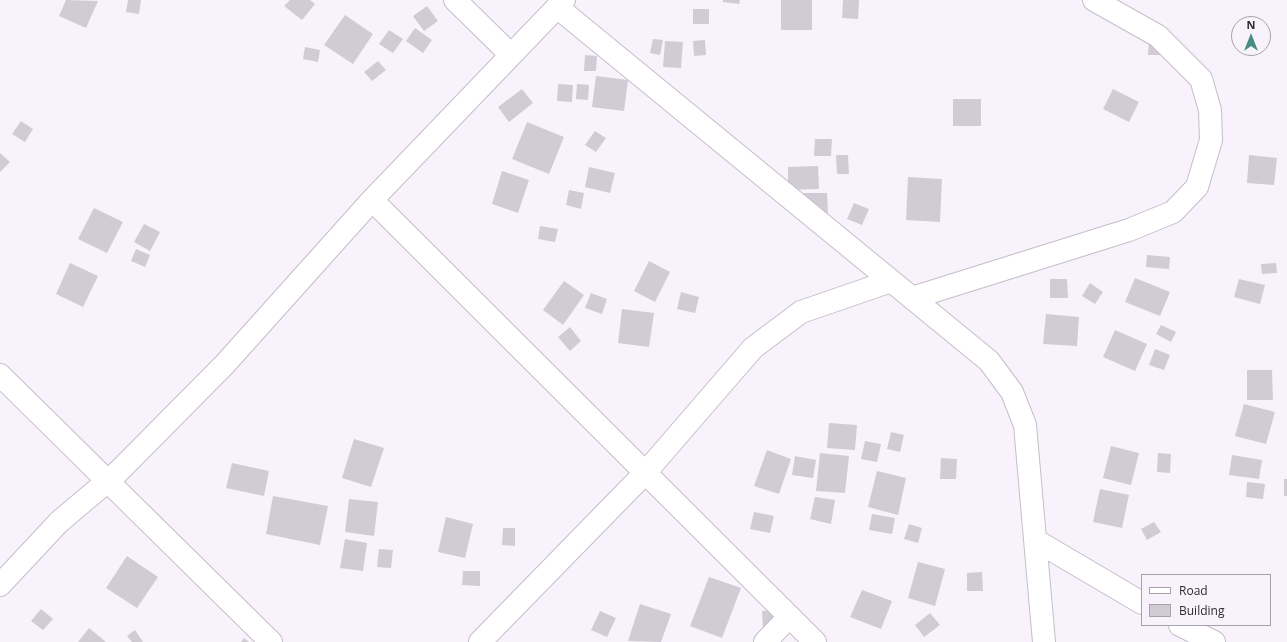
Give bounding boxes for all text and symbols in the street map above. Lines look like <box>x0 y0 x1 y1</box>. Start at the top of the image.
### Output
north arrow <box>1231 16 1271 56</box>
text: N <box>1247 17 1255 32</box>
legend <box>1141 574 1271 626</box>
text: Road <box>1179 582 1208 599</box>
text: Building <box>1179 602 1224 619</box>

